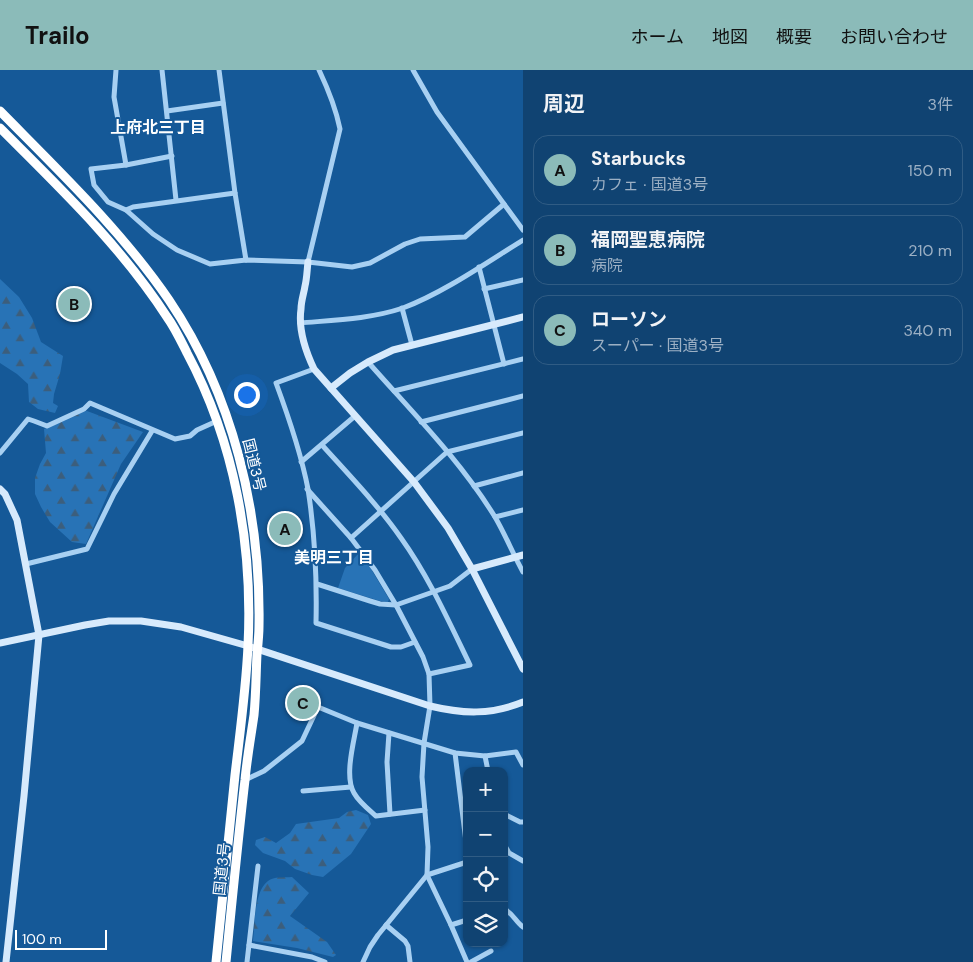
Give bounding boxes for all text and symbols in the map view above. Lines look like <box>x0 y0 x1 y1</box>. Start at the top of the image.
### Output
text: Trailo <box>25 20 90 51</box>
text: ホーム <box>631 25 684 49</box>
text: 地図 <box>712 25 748 49</box>
text: 概要 <box>776 25 812 49</box>
text: お問い合わせ <box>840 25 948 49</box>
text: 周辺 <box>543 90 585 118</box>
text: 3件 <box>928 94 953 115</box>
district label: 上府北三丁目 <box>110 117 206 138</box>
text: Starbucks <box>591 146 686 171</box>
text: A <box>554 160 566 181</box>
text: 150 m <box>908 160 952 181</box>
text: カフェ · 国道3号 <box>591 174 708 195</box>
text: 福岡聖恵病院 <box>591 227 705 252</box>
text: B <box>555 240 565 261</box>
text: 210 m <box>908 240 952 261</box>
text: 病院 <box>591 255 623 276</box>
pin: B <box>58 285 90 323</box>
text: ローソン <box>591 307 667 332</box>
text: C <box>554 320 566 341</box>
text: 340 m <box>903 320 952 341</box>
text: スーパー · 国道3号 <box>591 335 724 356</box>
your location <box>234 382 260 408</box>
street label: 国道3号 <box>238 436 270 494</box>
pin: A <box>269 510 301 548</box>
district label: 美明三丁目 <box>294 547 374 568</box>
pin: C <box>287 684 319 722</box>
map controls <box>463 767 508 947</box>
button: + <box>463 767 508 812</box>
button: − <box>463 812 508 857</box>
street label: 国道3号 <box>209 841 235 897</box>
button: locate <box>463 857 508 902</box>
button: layers <box>463 902 508 947</box>
scale bar <box>15 927 108 950</box>
text: 100 m <box>22 930 62 948</box>

